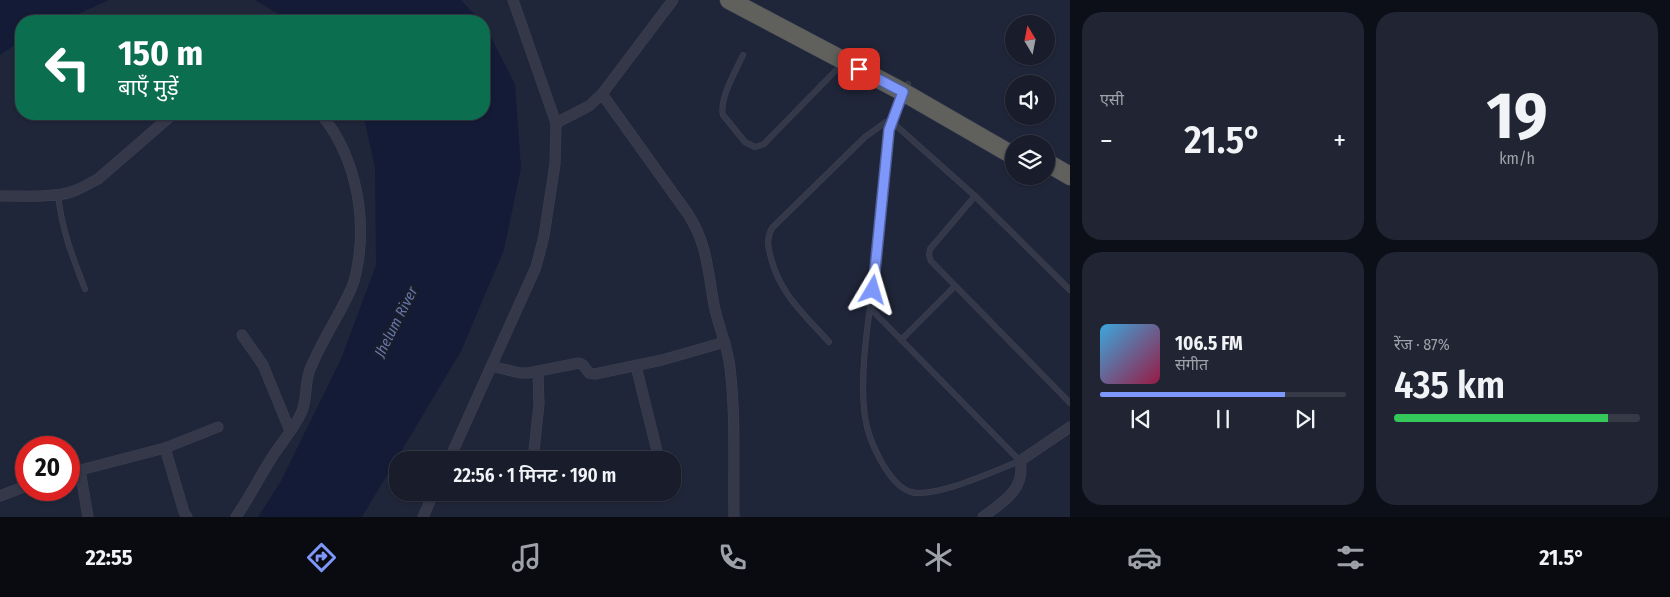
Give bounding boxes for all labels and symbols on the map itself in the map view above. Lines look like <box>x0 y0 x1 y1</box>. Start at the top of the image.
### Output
north arrow <box>1005 15 1055 65</box>
pin <box>838 48 880 90</box>
position arrow <box>846 263 898 315</box>
water label: Jhelum River <box>370 283 422 361</box>
speed limit sign: 20 <box>15 436 80 501</box>

